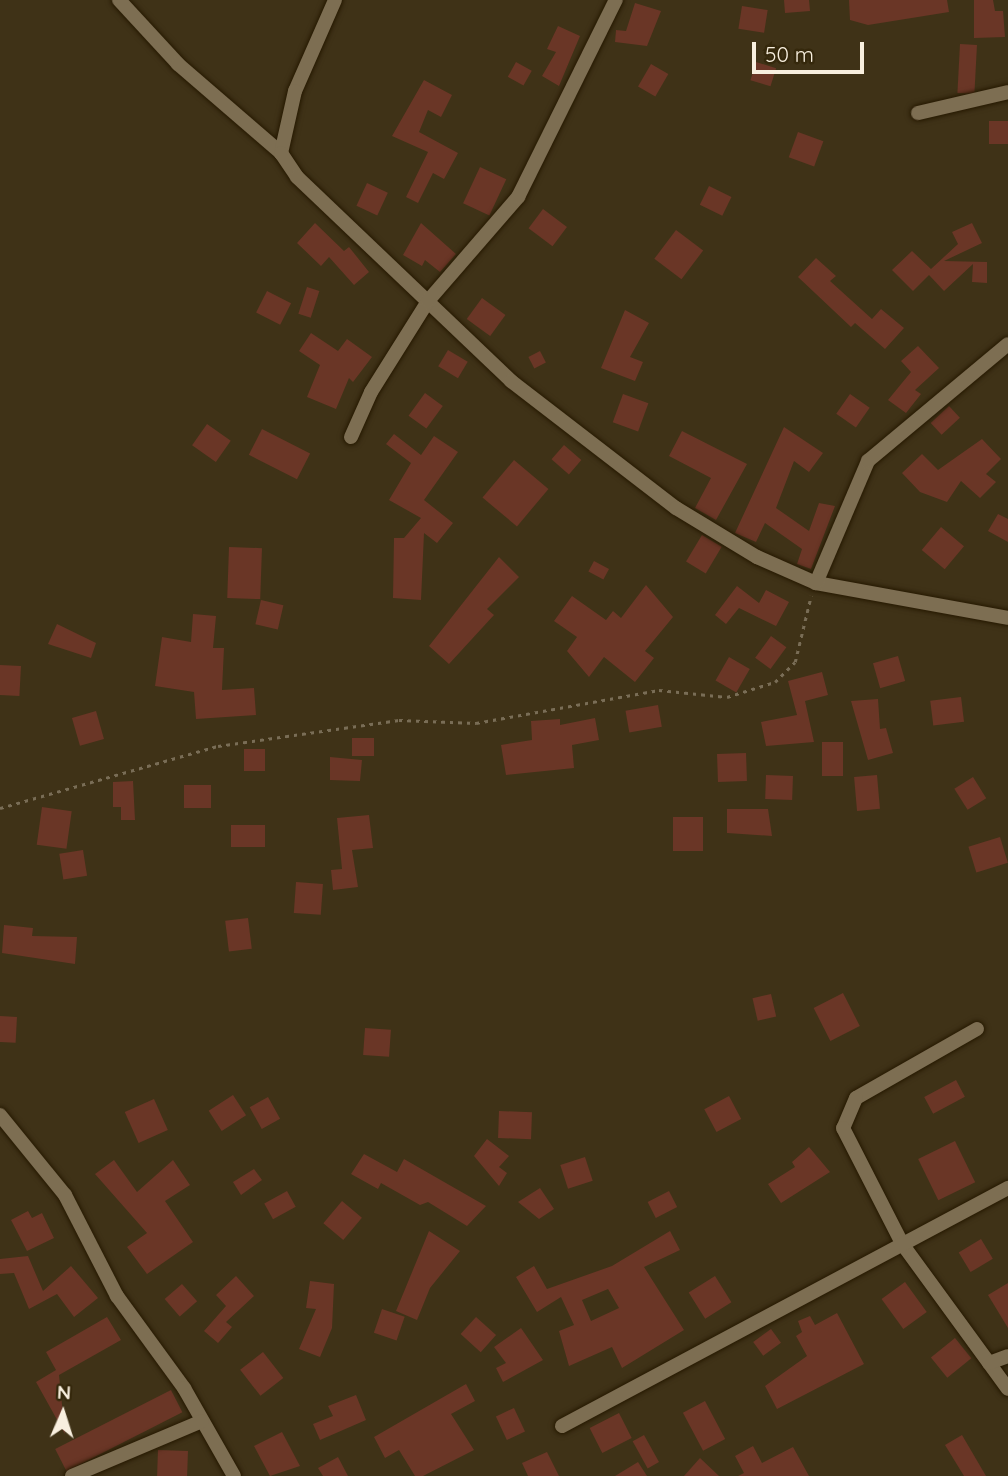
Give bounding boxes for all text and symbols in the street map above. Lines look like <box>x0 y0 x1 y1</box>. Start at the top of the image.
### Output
scale bar <box>756 28 868 72</box>
text: 50 m <box>765 41 814 67</box>
north arrow <box>28 1378 98 1448</box>
text: N <box>56 1380 72 1404</box>

